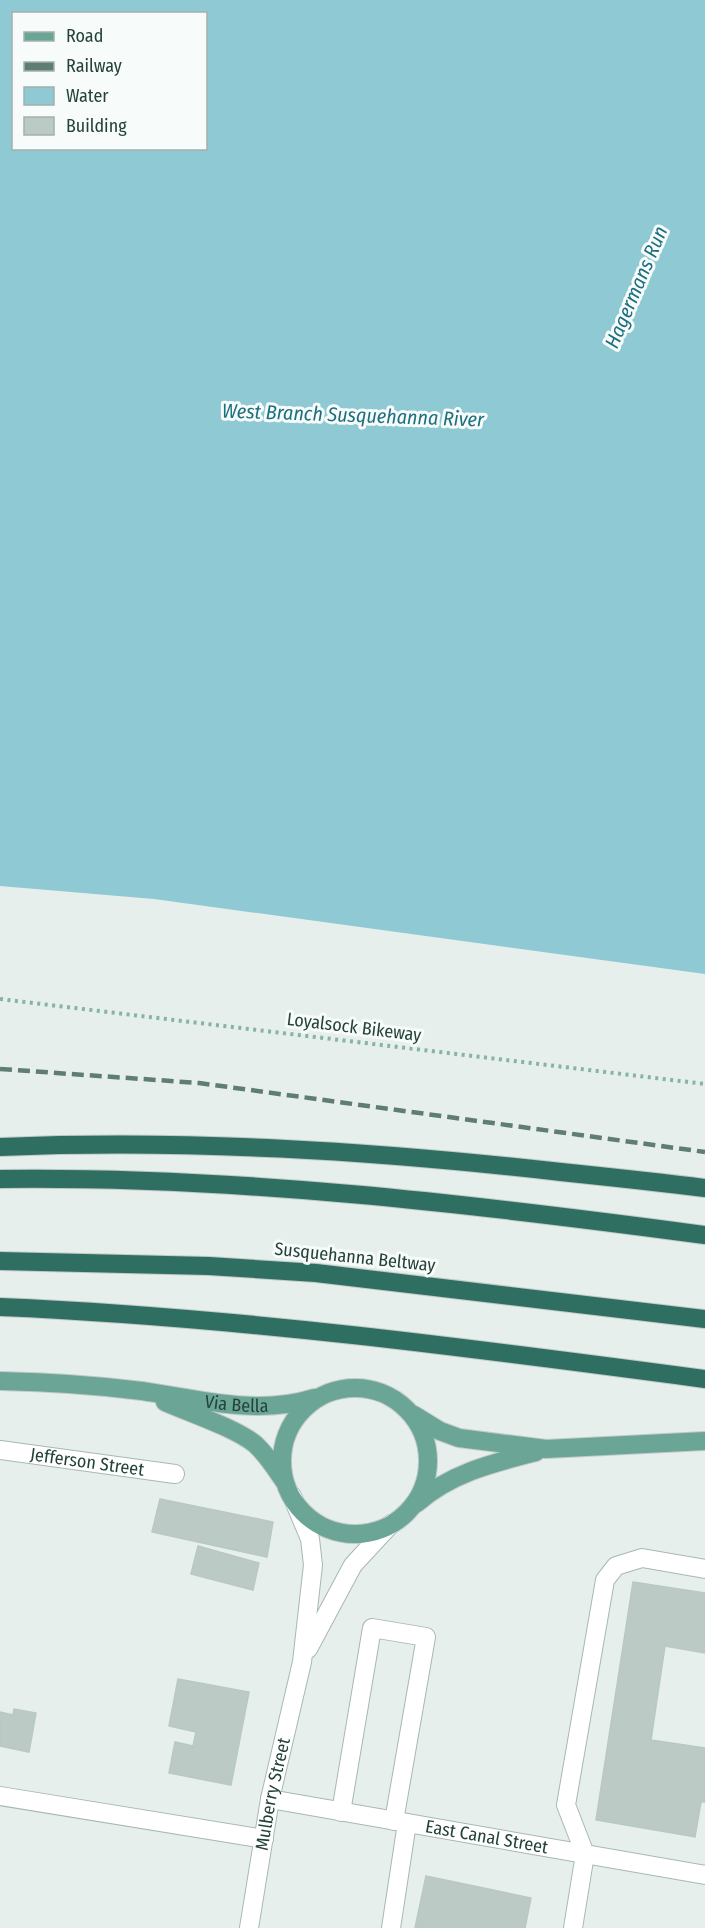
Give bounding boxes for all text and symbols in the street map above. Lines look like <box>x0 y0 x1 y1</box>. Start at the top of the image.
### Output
legend <box>12 12 207 150</box>
text: Road <box>66 25 103 47</box>
text: Railway <box>66 55 122 77</box>
text: Water <box>66 85 109 107</box>
text: Building <box>66 115 127 137</box>
water label: Hagermans Run <box>600 222 672 352</box>
water label: West Branch Susquehanna River <box>222 398 485 432</box>
street label: Loyalsock Bikeway <box>286 1008 422 1046</box>
street label: Susquehanna Beltway <box>273 1238 437 1276</box>
street label: Via Bella <box>203 1390 269 1417</box>
street label: Jefferson Street <box>29 1443 146 1481</box>
street label: Mulberry Street <box>251 1735 295 1852</box>
street label: East Canal Street <box>424 1815 550 1858</box>

